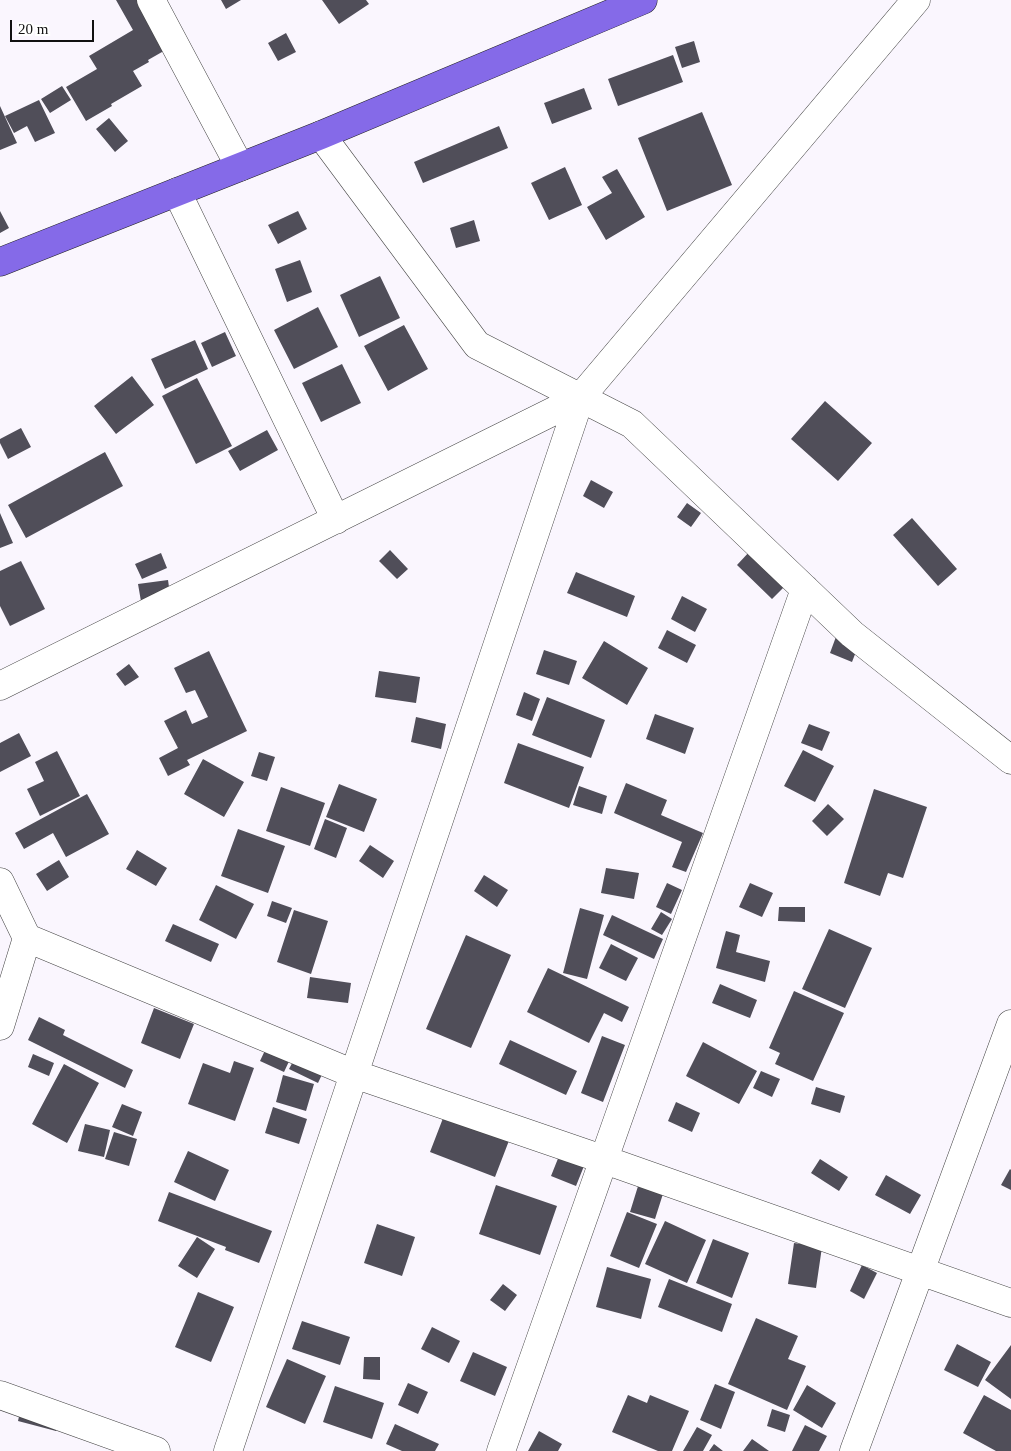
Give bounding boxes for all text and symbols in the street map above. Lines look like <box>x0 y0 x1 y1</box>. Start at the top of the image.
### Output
scale bar <box>12 10 96 42</box>
text: 20 m <box>18 21 48 37</box>

